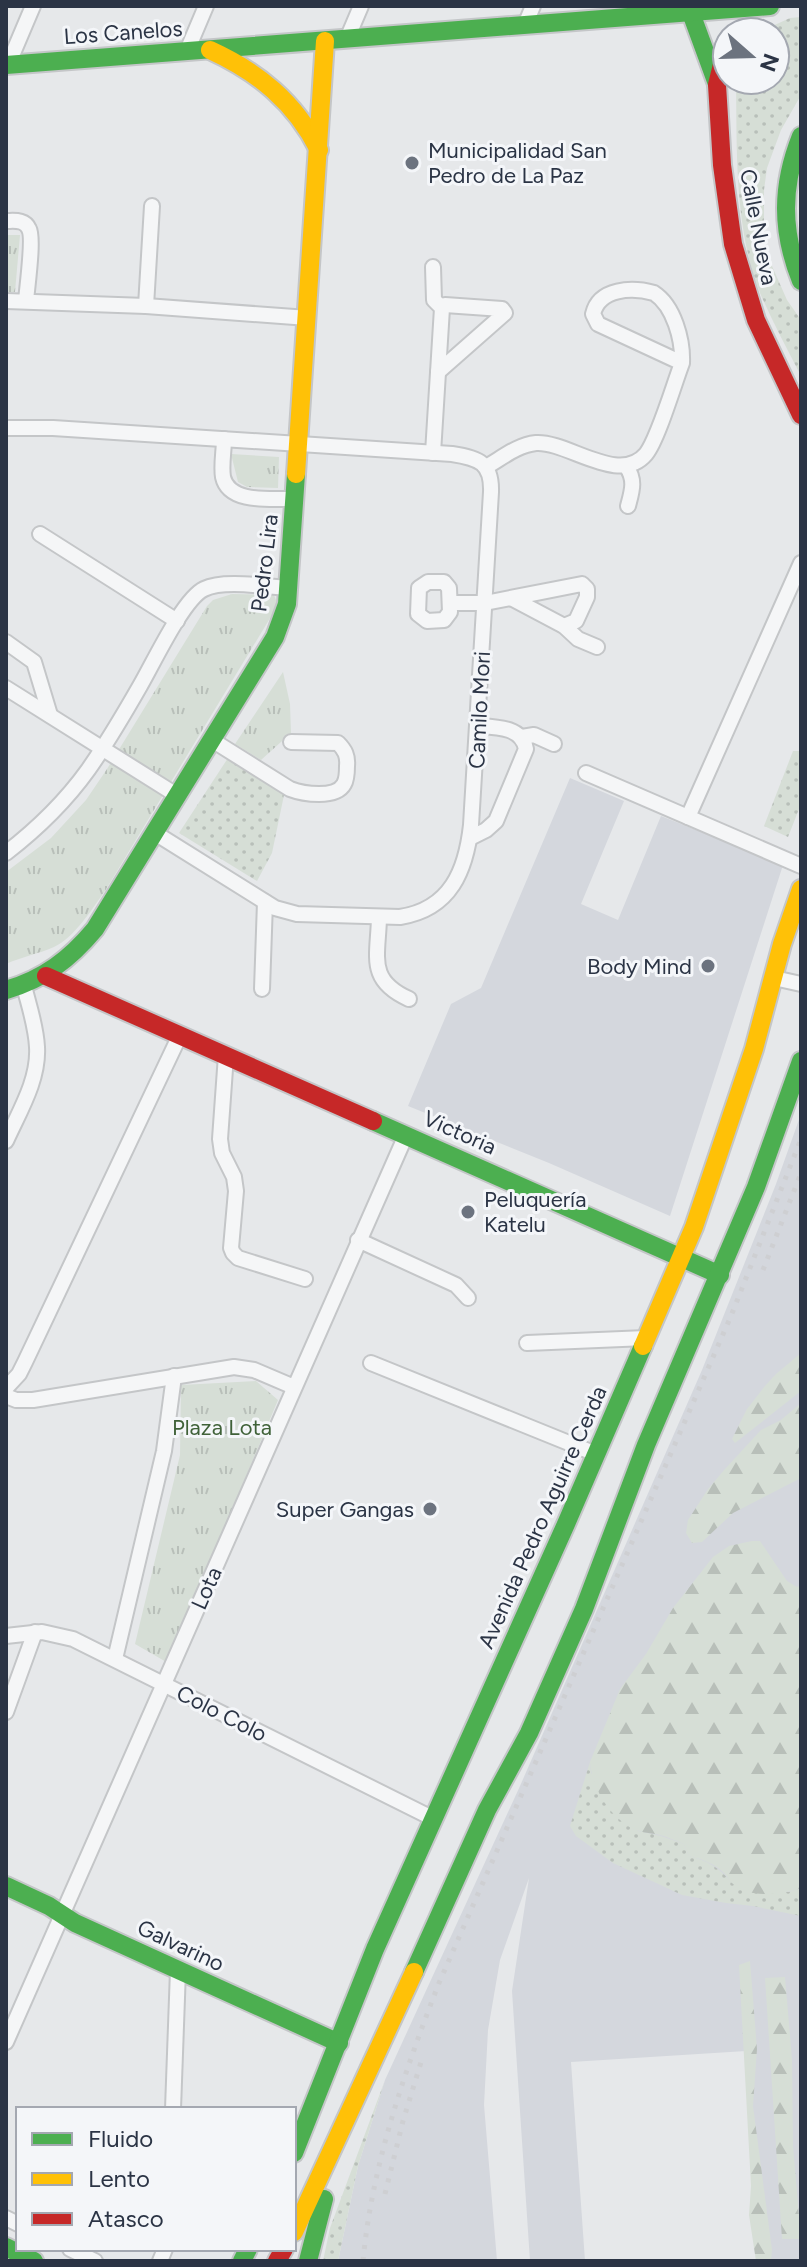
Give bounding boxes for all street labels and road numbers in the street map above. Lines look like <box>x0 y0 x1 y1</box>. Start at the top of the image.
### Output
street label: Los Canelos <box>63 15 183 50</box>
street label: Calle Nueva <box>734 167 783 287</box>
street label: Pedro Lira <box>245 513 284 613</box>
street label: Camilo Mori <box>463 650 496 770</box>
street label: Victoria <box>419 1104 500 1160</box>
street label: Avenida Pedro Aguirre Cerda <box>472 1382 613 1653</box>
street label: Lota <box>185 1563 228 1614</box>
street label: Colo Colo <box>172 1679 272 1748</box>
street label: Galvarino <box>133 1914 229 1977</box>

